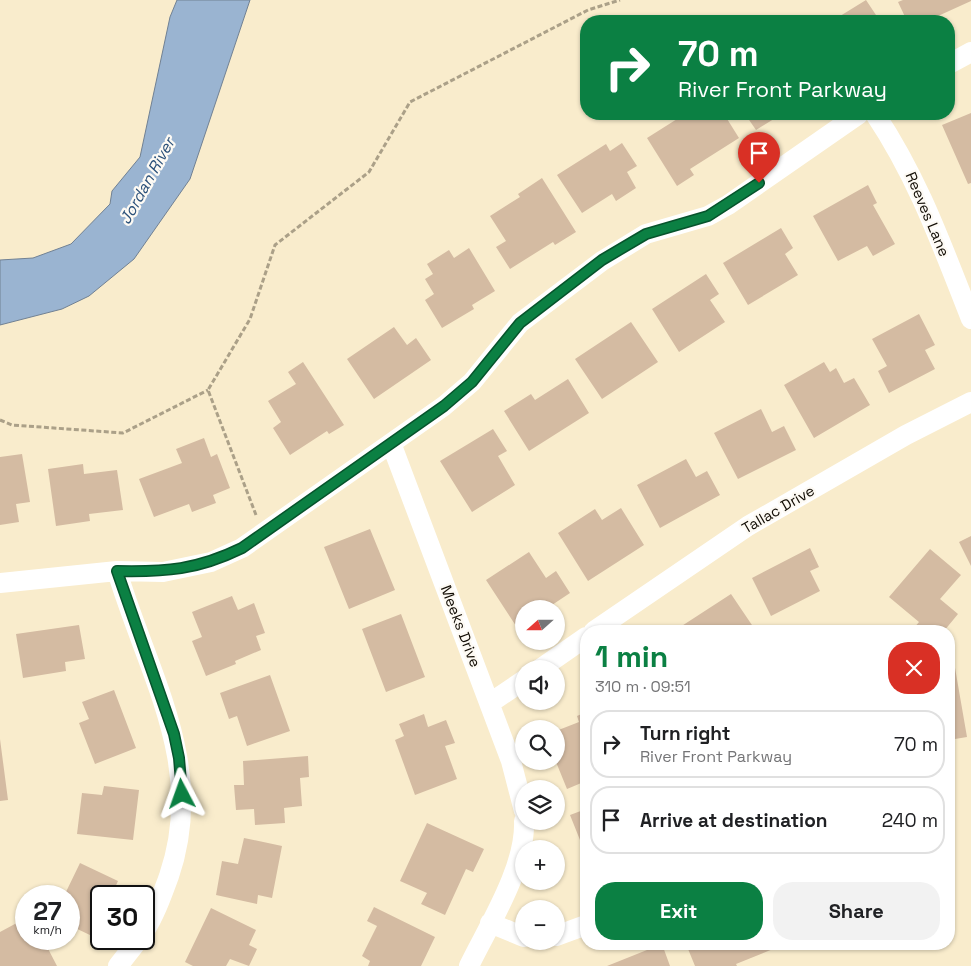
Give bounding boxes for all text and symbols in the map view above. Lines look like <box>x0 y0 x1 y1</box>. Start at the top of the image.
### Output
text: 70 m <box>678 32 759 76</box>
icon: right <box>595 35 660 100</box>
text: River Front Parkway <box>678 75 887 103</box>
water label: Jordan River <box>115 132 180 228</box>
pin <box>738 132 780 183</box>
icon: arrive <box>745 139 773 167</box>
street label: Reeves Lane <box>902 169 954 259</box>
street label: Tallac Drive <box>738 481 818 537</box>
street label: Meeks Drive <box>437 582 485 670</box>
north arrow <box>515 600 565 650</box>
map controls <box>515 600 565 950</box>
text: 1 min <box>595 637 668 676</box>
button: close <box>888 642 940 694</box>
button: sound <box>515 660 565 710</box>
text: 310 m · 09:51 <box>595 676 691 697</box>
button: search <box>515 720 565 770</box>
text: Turn right <box>640 721 730 746</box>
icon: right <box>597 730 625 758</box>
text: 70 m <box>894 732 938 757</box>
text: River Front Parkway <box>640 746 792 767</box>
position arrow <box>155 767 207 819</box>
button: layers <box>515 780 565 830</box>
icon: arrive <box>597 806 625 834</box>
text: Arrive at destination <box>640 808 828 833</box>
text: 240 m <box>882 808 938 833</box>
button: + <box>515 840 565 890</box>
button: Exit <box>595 882 763 940</box>
button: Share <box>773 882 940 940</box>
speed limit sign: 30 <box>90 885 155 950</box>
text: 27 <box>33 895 62 927</box>
button: − <box>515 900 565 950</box>
text: km/h <box>33 922 62 938</box>

